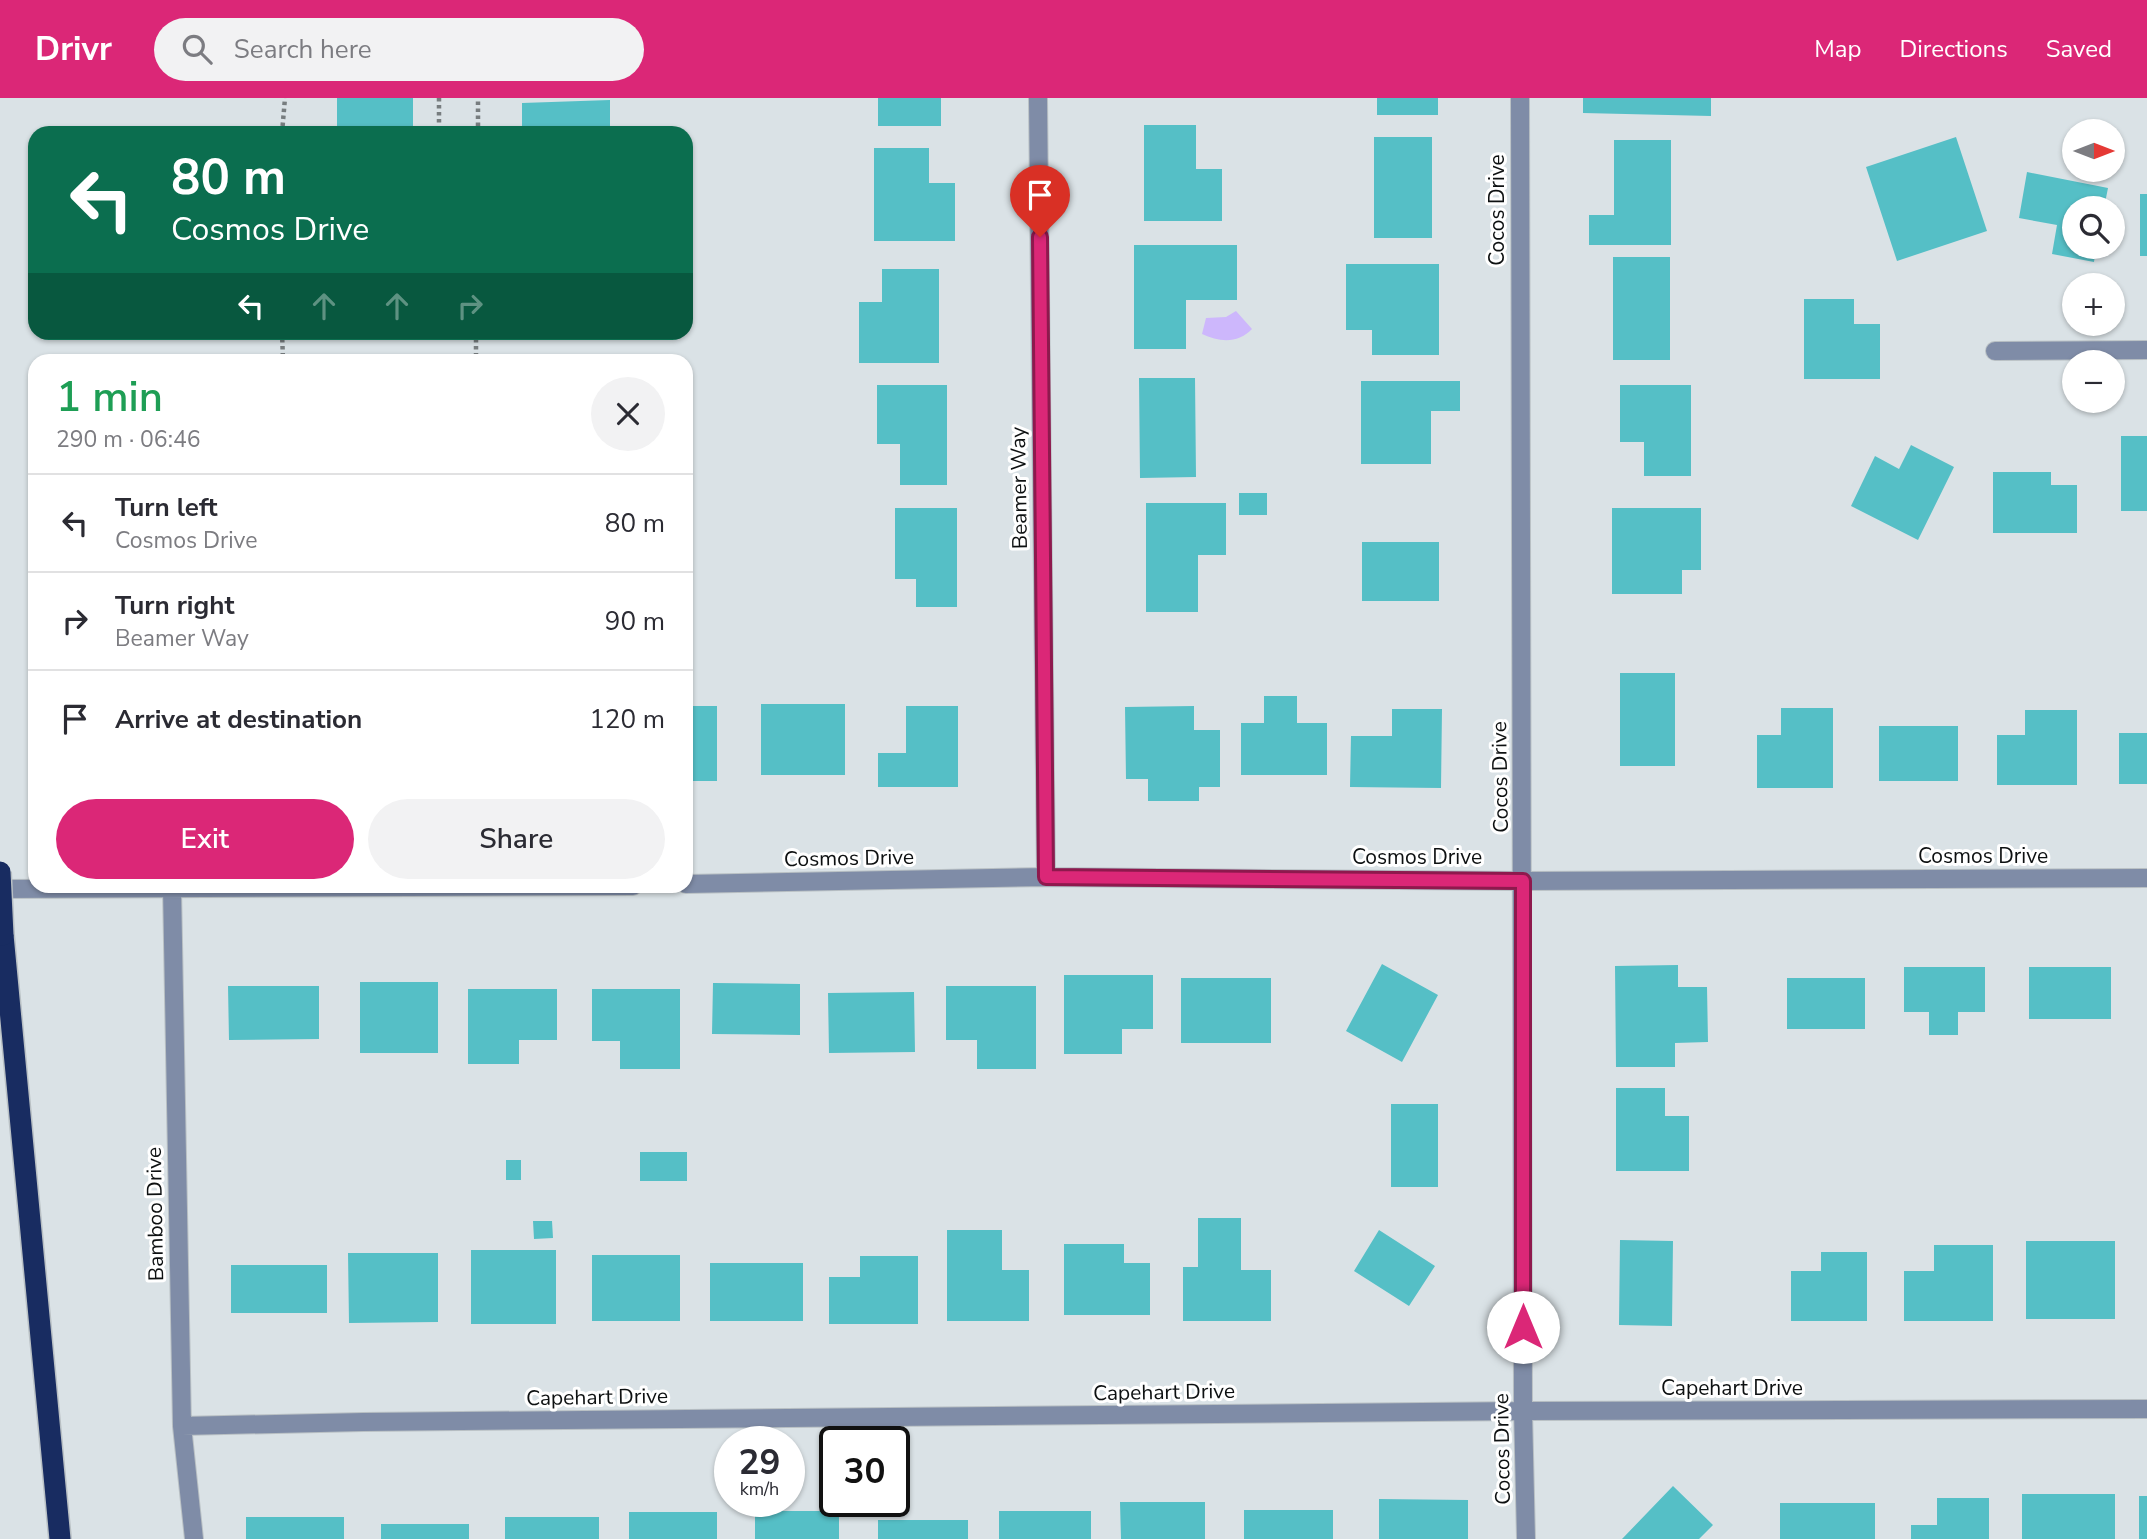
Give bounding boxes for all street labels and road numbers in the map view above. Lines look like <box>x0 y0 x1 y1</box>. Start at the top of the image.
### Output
street label: Cocos Drive <box>1483 154 1511 266</box>
street label: Beamer Way <box>1004 426 1034 549</box>
street label: Cocos Drive <box>1485 721 1515 833</box>
street label: Cosmos Drive <box>1918 842 2048 870</box>
street label: Cosmos Drive <box>784 843 914 873</box>
street label: Cosmos Drive <box>1352 843 1482 871</box>
street label: Bamboo Drive <box>140 1147 170 1281</box>
street label: Capehart Drive <box>1661 1374 1803 1402</box>
street label: Capehart Drive <box>1093 1377 1235 1407</box>
street label: Capehart Drive <box>526 1382 668 1412</box>
street label: Cocos Drive <box>1487 1393 1517 1505</box>

